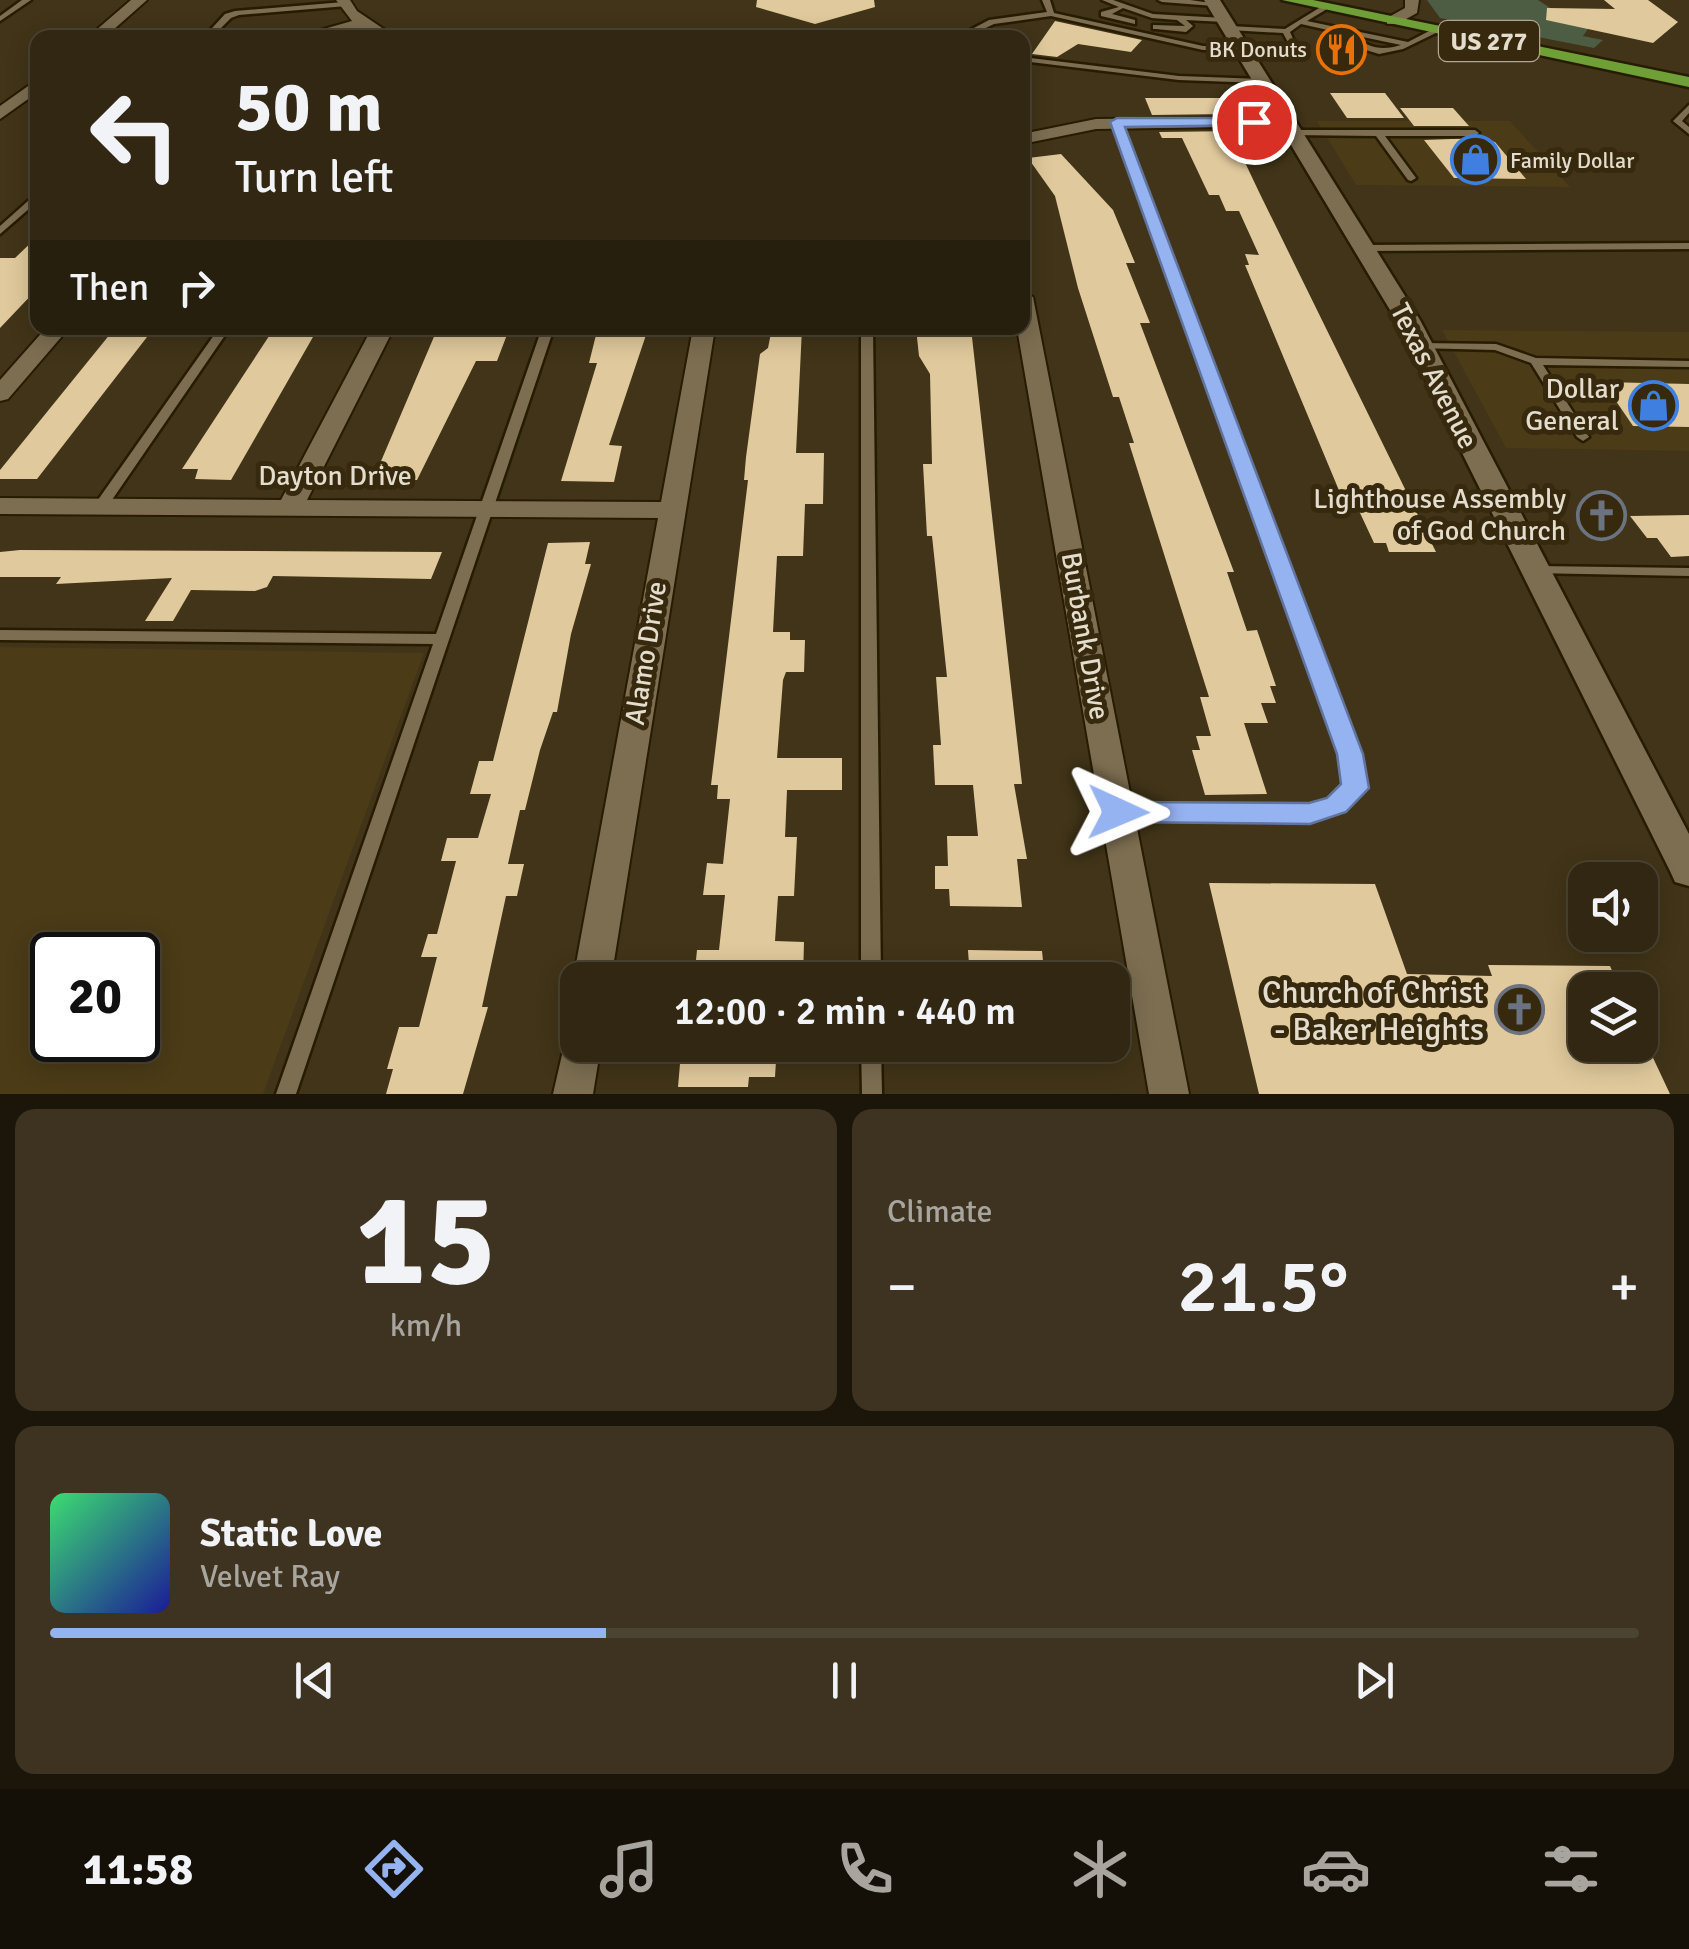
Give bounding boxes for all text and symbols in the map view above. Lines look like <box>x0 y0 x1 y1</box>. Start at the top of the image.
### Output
road number: US 277 <box>1439 21 1539 61</box>
restaurant icon: BK Donuts <box>1316 23 1368 75</box>
place label: BK Donuts <box>1209 36 1307 63</box>
text: 50 m <box>235 64 383 150</box>
icon: left <box>70 70 200 200</box>
pin <box>1212 80 1297 165</box>
icon: arrive <box>1227 95 1282 150</box>
shop icon: Family Dollar <box>1449 134 1501 186</box>
place label: Family Dollar <box>1510 147 1634 174</box>
text: Turn left <box>235 150 394 205</box>
icon: right <box>169 260 224 315</box>
text: Then <box>70 264 149 311</box>
street label: Texas Avenue <box>1383 298 1485 454</box>
place label: Dollar General <box>1525 372 1620 438</box>
shop icon: Dollar General <box>1628 379 1680 431</box>
street label: Dayton Drive <box>258 459 412 493</box>
place label: Lighthouse Assembly of God Church <box>1313 482 1566 548</box>
church icon: Lighthouse Assembly of God Church <box>1575 489 1627 541</box>
street label: Burbank Drive <box>1054 550 1116 722</box>
street label: Alamo Drive <box>618 579 674 727</box>
position arrow <box>1066 760 1170 864</box>
map controls <box>1568 862 1658 1062</box>
button: sound <box>1568 862 1658 952</box>
speed limit sign: 20 <box>30 932 160 1062</box>
button: layers <box>1568 972 1658 1062</box>
place label: Church of Christ - Baker Heights <box>1262 973 1484 1049</box>
church icon: Church of Christ - Baker Heights <box>1493 984 1545 1036</box>
text: 12:00 · 2 min · 440 m <box>674 988 1016 1035</box>
text: 15 <box>356 1161 496 1321</box>
text: Climate <box>887 1192 993 1231</box>
text: 21.5° <box>1177 1240 1349 1333</box>
text: − <box>887 1253 917 1321</box>
text: + <box>1609 1253 1639 1321</box>
text: km/h <box>390 1306 462 1345</box>
text: Static Love <box>200 1510 382 1557</box>
text: Velvet Ray <box>200 1557 340 1596</box>
icon: previous <box>287 1653 342 1708</box>
icon: pause <box>817 1653 872 1708</box>
icon: next <box>1347 1653 1402 1708</box>
icon: directions <box>359 1834 429 1904</box>
icon: music <box>594 1834 664 1904</box>
icon: phone <box>830 1834 900 1904</box>
icon: climate <box>1065 1834 1135 1904</box>
icon: car <box>1301 1834 1371 1904</box>
icon: filters <box>1536 1834 1606 1904</box>
text: 11:58 <box>83 1842 193 1897</box>

